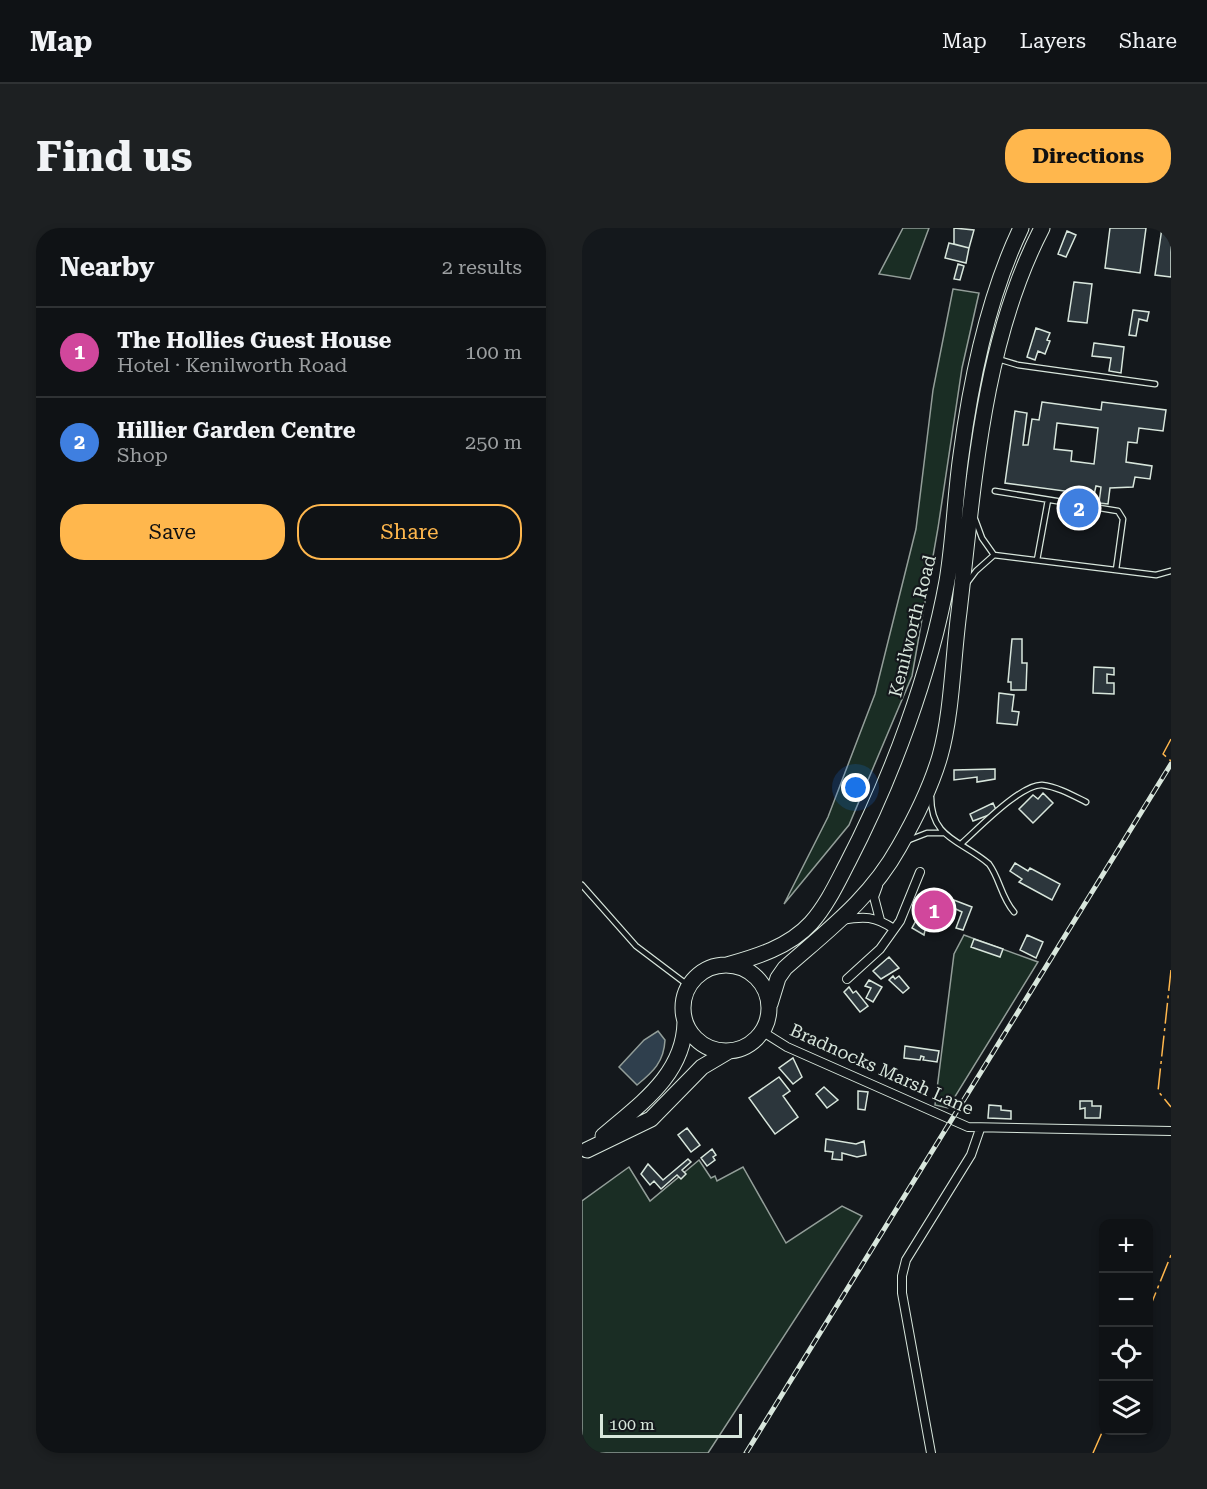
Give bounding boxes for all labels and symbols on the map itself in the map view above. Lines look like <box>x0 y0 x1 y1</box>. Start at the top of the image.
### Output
pin: 2 <box>1060 486 1098 530</box>
street label: Kenilworth Road <box>884 552 940 699</box>
your location <box>841 773 870 802</box>
pin: 1 <box>914 888 954 932</box>
street label: Bradnocks Marsh Lane <box>787 1019 977 1119</box>
scale bar <box>600 1411 742 1438</box>

